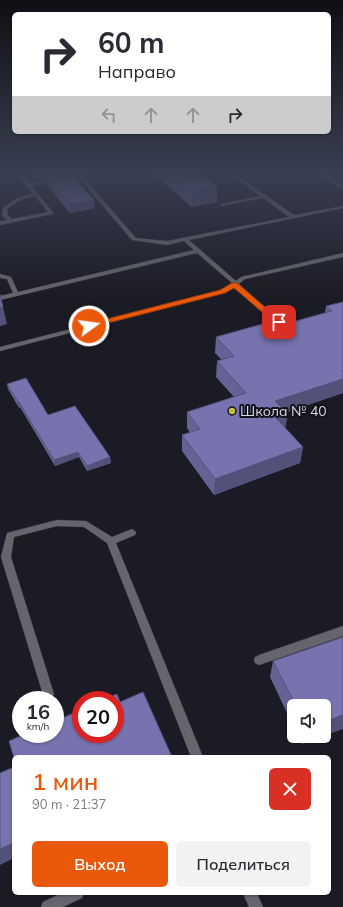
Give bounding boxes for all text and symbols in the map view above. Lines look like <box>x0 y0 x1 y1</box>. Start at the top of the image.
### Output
text: 60 m <box>98 25 164 60</box>
icon: right <box>32 28 84 80</box>
text: Направо <box>98 60 176 83</box>
icon: left <box>98 104 120 126</box>
icon: ahead <box>140 104 162 126</box>
icon: ahead <box>182 104 204 126</box>
icon: right <box>224 104 246 126</box>
position arrow <box>68 305 110 347</box>
pin <box>262 305 296 339</box>
icon: arrive <box>268 311 290 333</box>
place label: Школа № 40 <box>240 402 327 420</box>
marker: Школа № 40 <box>227 406 237 416</box>
speed limit sign: 20 <box>72 691 124 743</box>
text: 16 <box>26 699 50 724</box>
map controls <box>287 699 331 743</box>
button: sound <box>287 699 331 743</box>
text: km/h <box>27 720 49 733</box>
text: 1 мин <box>32 766 98 796</box>
button: close <box>269 768 311 810</box>
text: 90 m · 21:37 <box>32 796 106 812</box>
button: Выход <box>32 841 168 887</box>
button: Поделиться <box>176 841 311 887</box>

